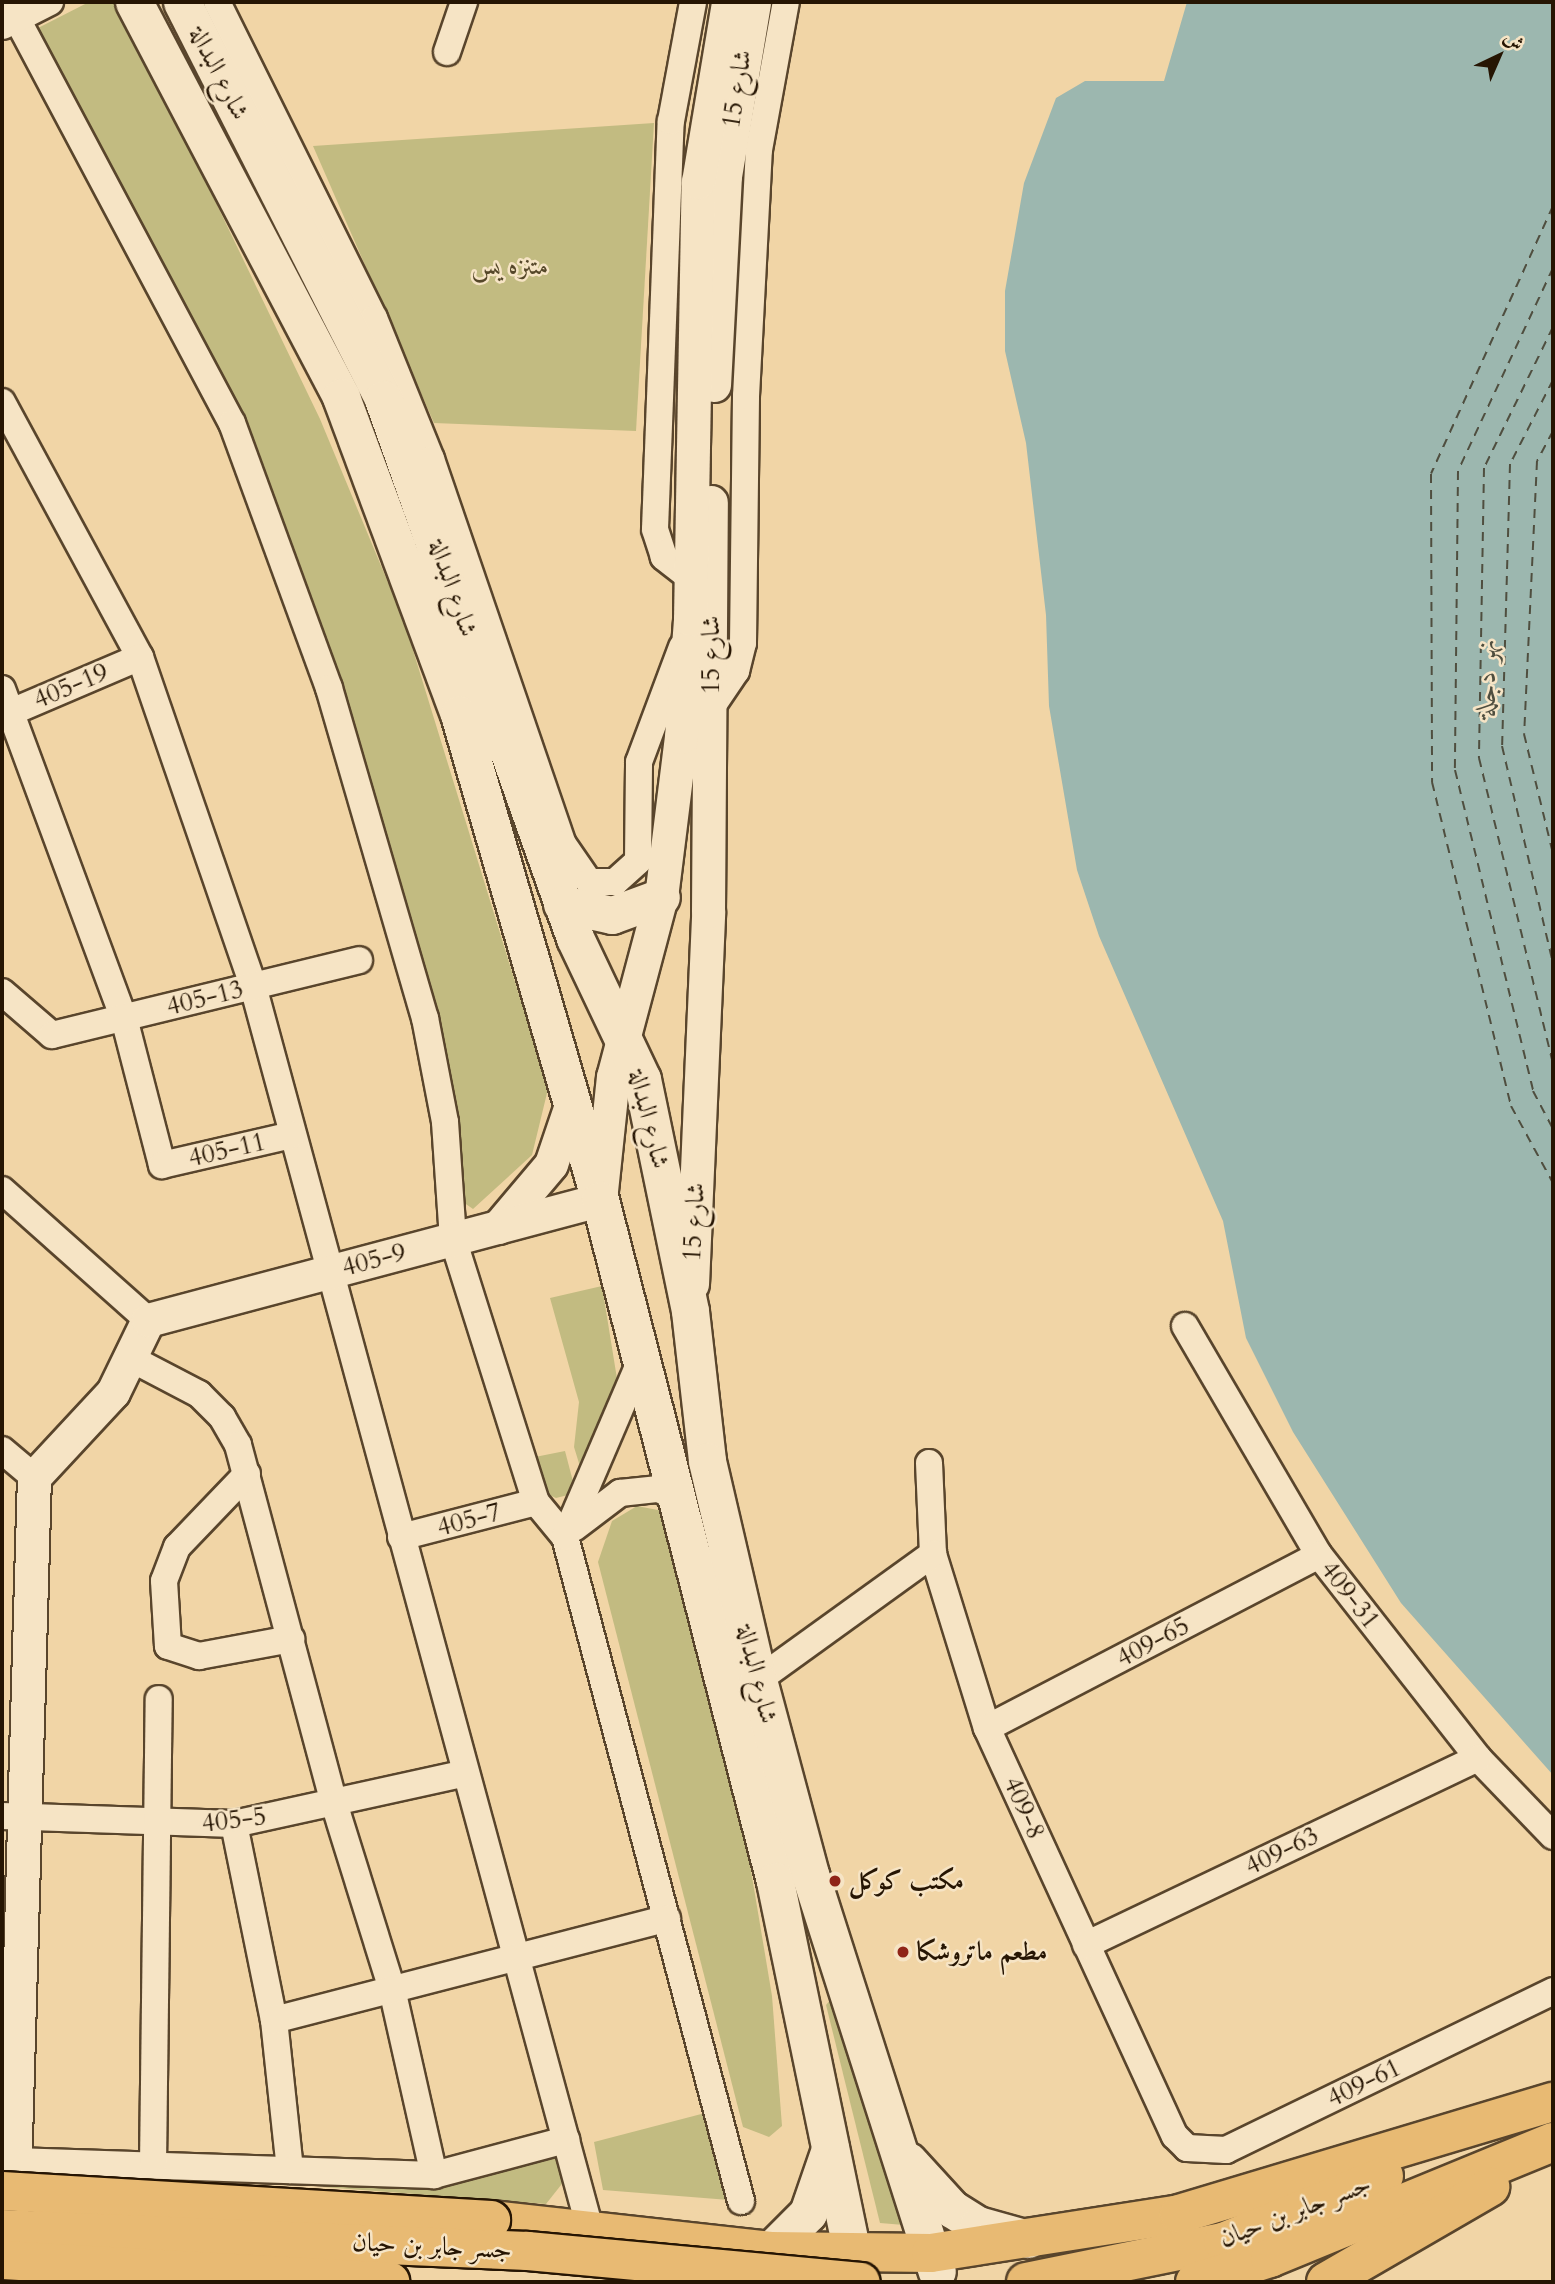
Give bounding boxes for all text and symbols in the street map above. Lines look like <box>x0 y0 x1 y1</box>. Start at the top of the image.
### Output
street label: شارع البدالة <box>182 21 256 125</box>
north arrow <box>1464 21 1534 91</box>
text: ش <box>1498 25 1529 57</box>
street label: شارع 15 <box>715 48 759 130</box>
park label: متنزه يس <box>471 250 549 282</box>
street label: شارع البدالة <box>422 535 484 641</box>
street label: شارع 15 <box>695 616 727 694</box>
water label: نهر دجلة <box>1469 639 1503 717</box>
street label: 405-19 <box>29 656 113 716</box>
street label: 405-13 <box>163 973 247 1023</box>
street label: شارع البدالة <box>622 1066 676 1172</box>
street label: 405-11 <box>185 1126 269 1174</box>
street label: شارع 15 <box>676 1182 712 1262</box>
street label: 405-9 <box>339 1237 409 1283</box>
street label: 405-7 <box>434 1497 504 1543</box>
street label: 409-31 <box>1314 1555 1386 1635</box>
street label: 409-65 <box>1111 1610 1195 1674</box>
street label: شارع البدالة <box>730 1621 784 1727</box>
street label: 409-8 <box>997 1772 1051 1844</box>
street label: 405-5 <box>200 1801 268 1839</box>
street label: 409-63 <box>1240 1820 1324 1882</box>
place label: مكتب كوكل <box>849 1865 964 1897</box>
marker: مكتب كوكل <box>827 1873 843 1889</box>
place label: مطعم ماتروشكا <box>917 1936 1047 1968</box>
marker: مطعم ماتروشكا <box>895 1944 911 1960</box>
street label: 409-61 <box>1322 2052 1406 2114</box>
street label: جسر جابر بن حيان <box>1215 2168 1375 2254</box>
street label: جسر جابر بن حيان <box>351 2226 513 2266</box>

